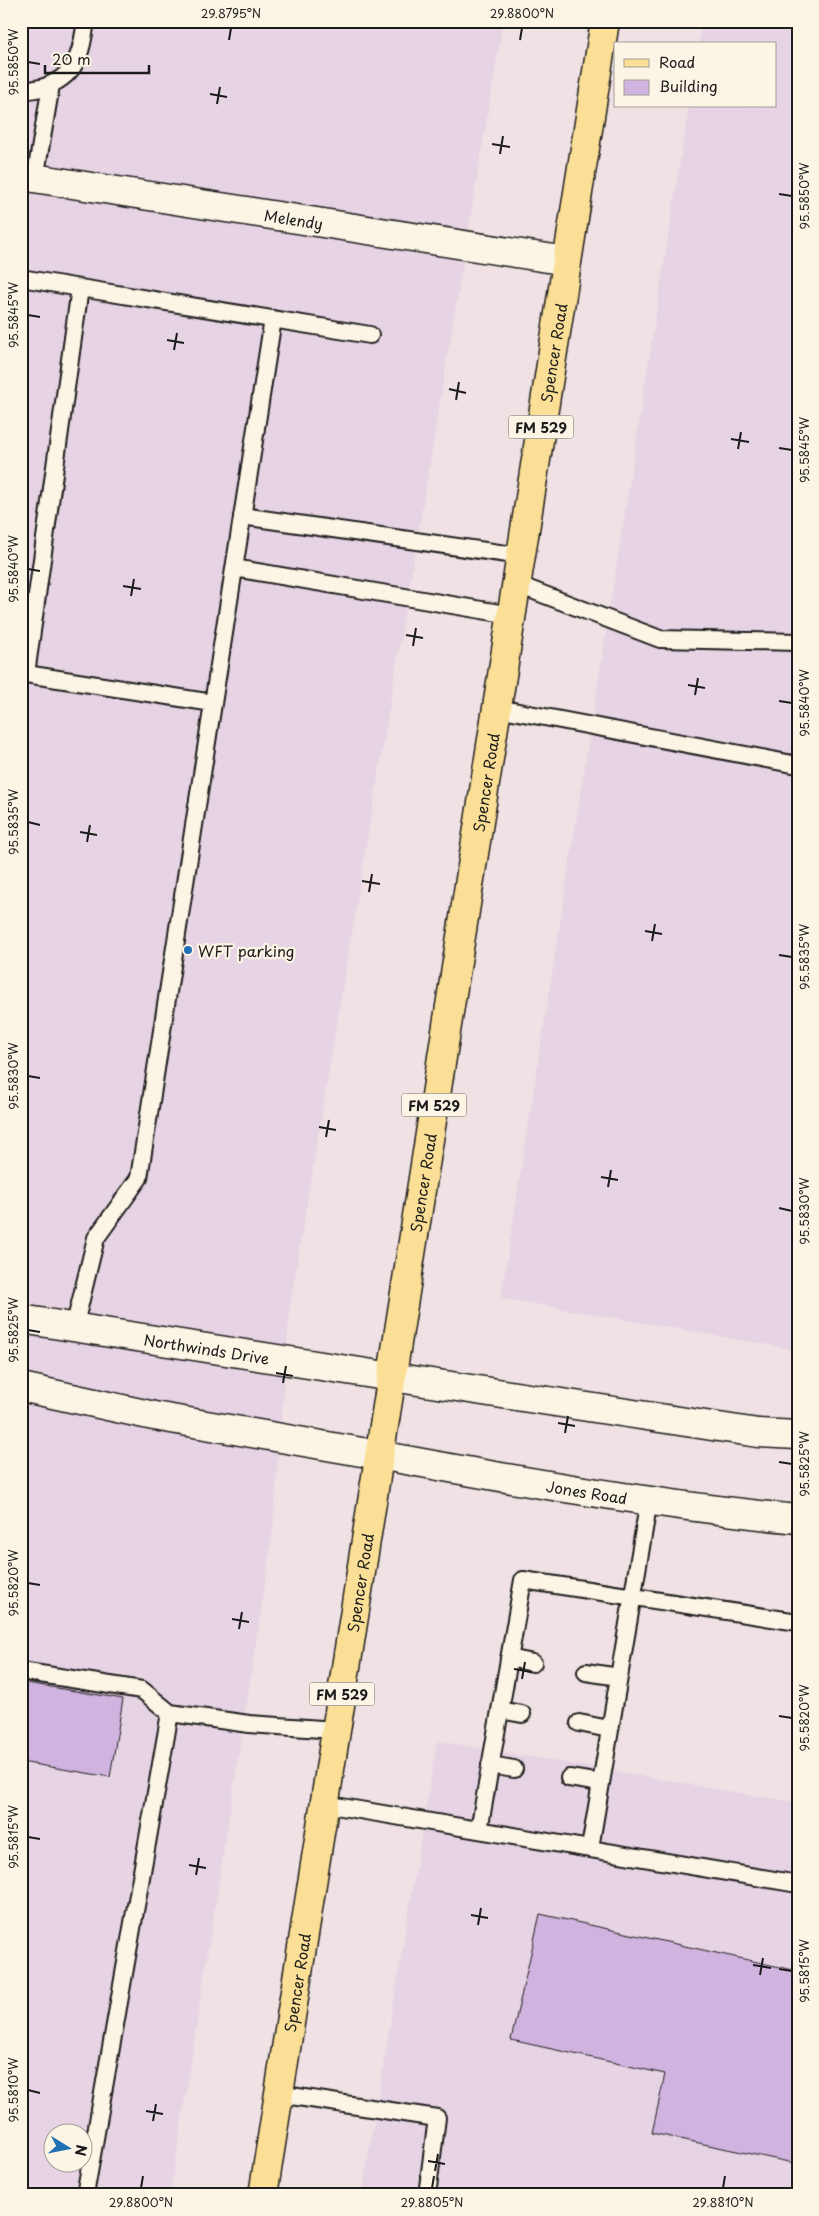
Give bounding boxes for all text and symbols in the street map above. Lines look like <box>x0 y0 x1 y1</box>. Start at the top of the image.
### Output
text: 29.8795°N <box>201 4 261 22</box>
text: 29.8800°N <box>490 4 554 22</box>
text: 95.5850°W <box>4 28 22 95</box>
scale bar <box>45 42 149 74</box>
legend <box>614 42 776 108</box>
text: 20 m <box>52 47 91 70</box>
text: Road <box>659 50 695 73</box>
text: Building <box>659 74 718 97</box>
text: 95.5850°W <box>795 162 813 229</box>
street label: Melendy <box>263 203 325 234</box>
text: 95.5845°W <box>4 281 22 348</box>
street label: Spencer Road <box>534 301 572 404</box>
road number: FM 529 <box>508 416 574 438</box>
text: 95.5845°W <box>795 416 813 483</box>
text: 95.5840°W <box>4 535 22 603</box>
text: 95.5840°W <box>795 669 813 737</box>
street label: Spencer Road <box>466 731 504 834</box>
text: 95.5835°W <box>4 788 22 855</box>
text: 95.5835°W <box>795 923 813 990</box>
place label: WFT parking <box>198 939 295 962</box>
marker: WFT parking <box>182 944 194 956</box>
text: 95.5830°W <box>4 1042 22 1110</box>
road number: FM 529 <box>402 1094 466 1116</box>
street label: Spencer Road <box>403 1131 441 1234</box>
text: 95.5830°W <box>795 1177 813 1245</box>
text: 95.5825°W <box>4 1297 22 1363</box>
street label: Northwinds Drive <box>142 1327 271 1369</box>
text: 95.5825°W <box>795 1431 813 1497</box>
street label: Jones Road <box>545 1473 629 1509</box>
street label: Spencer Road <box>340 1531 379 1634</box>
text: 95.5820°W <box>4 1549 22 1616</box>
road number: FM 529 <box>310 1682 374 1706</box>
text: 95.5820°W <box>795 1684 813 1751</box>
text: 95.5815°W <box>4 1804 22 1869</box>
street label: Spencer Road <box>277 1931 316 2034</box>
text: 95.5815°W <box>795 1938 813 2003</box>
text: 95.5810°W <box>4 2057 22 2122</box>
north arrow <box>42 2124 92 2174</box>
text: N <box>70 2143 93 2158</box>
text: 29.8800°N <box>109 2193 173 2211</box>
text: 29.8805°N <box>401 2193 464 2211</box>
text: 29.8810°N <box>692 2193 754 2211</box>

